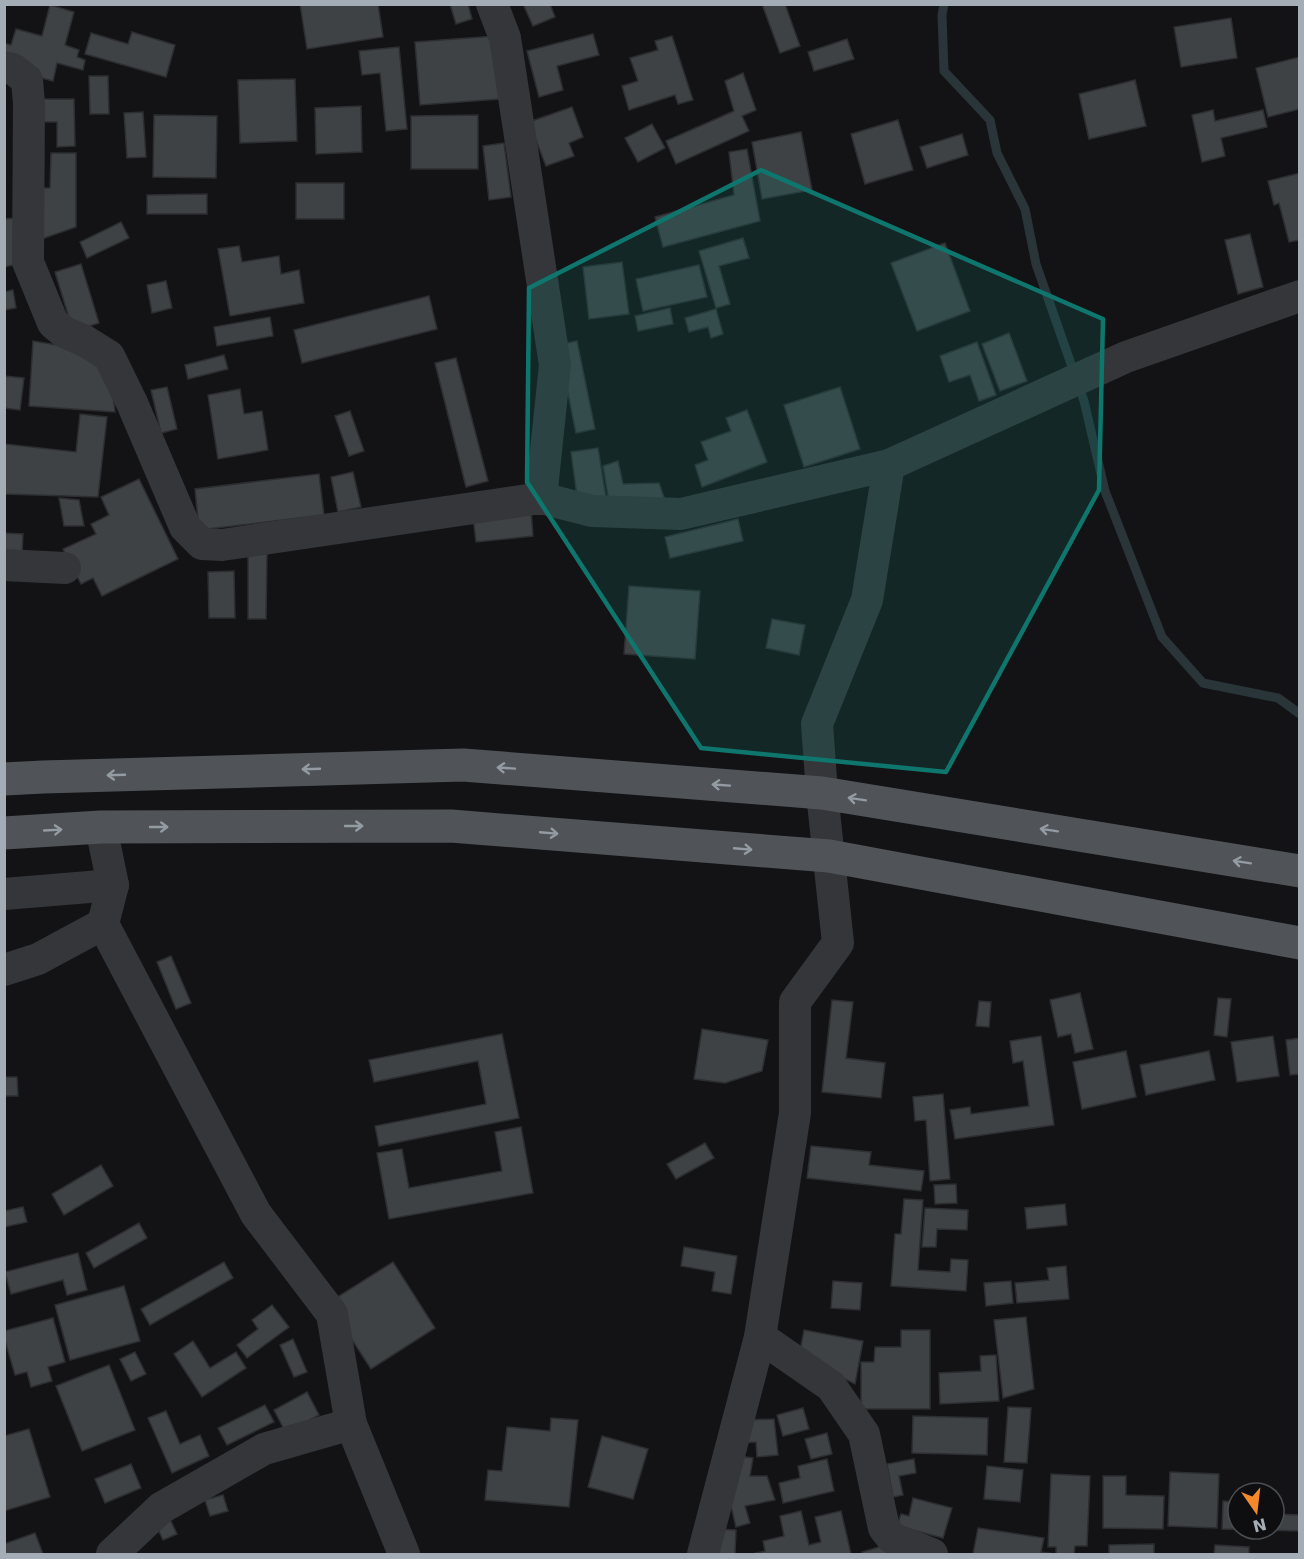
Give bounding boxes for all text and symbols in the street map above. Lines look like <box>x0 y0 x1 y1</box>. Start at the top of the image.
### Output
one-way arrow <box>497 763 516 774</box>
one-way arrow <box>302 764 322 775</box>
one-way arrow <box>107 769 127 780</box>
one-way arrow <box>712 779 732 790</box>
one-way arrow <box>848 793 867 804</box>
one-way arrow <box>344 820 364 832</box>
one-way arrow <box>149 821 169 833</box>
one-way arrow <box>42 824 62 835</box>
one-way arrow <box>1040 824 1060 835</box>
one-way arrow <box>539 828 558 839</box>
one-way arrow <box>733 844 753 855</box>
one-way arrow <box>1232 856 1252 867</box>
north arrow <box>1226 1481 1286 1541</box>
text: N <box>1251 1514 1268 1536</box>

